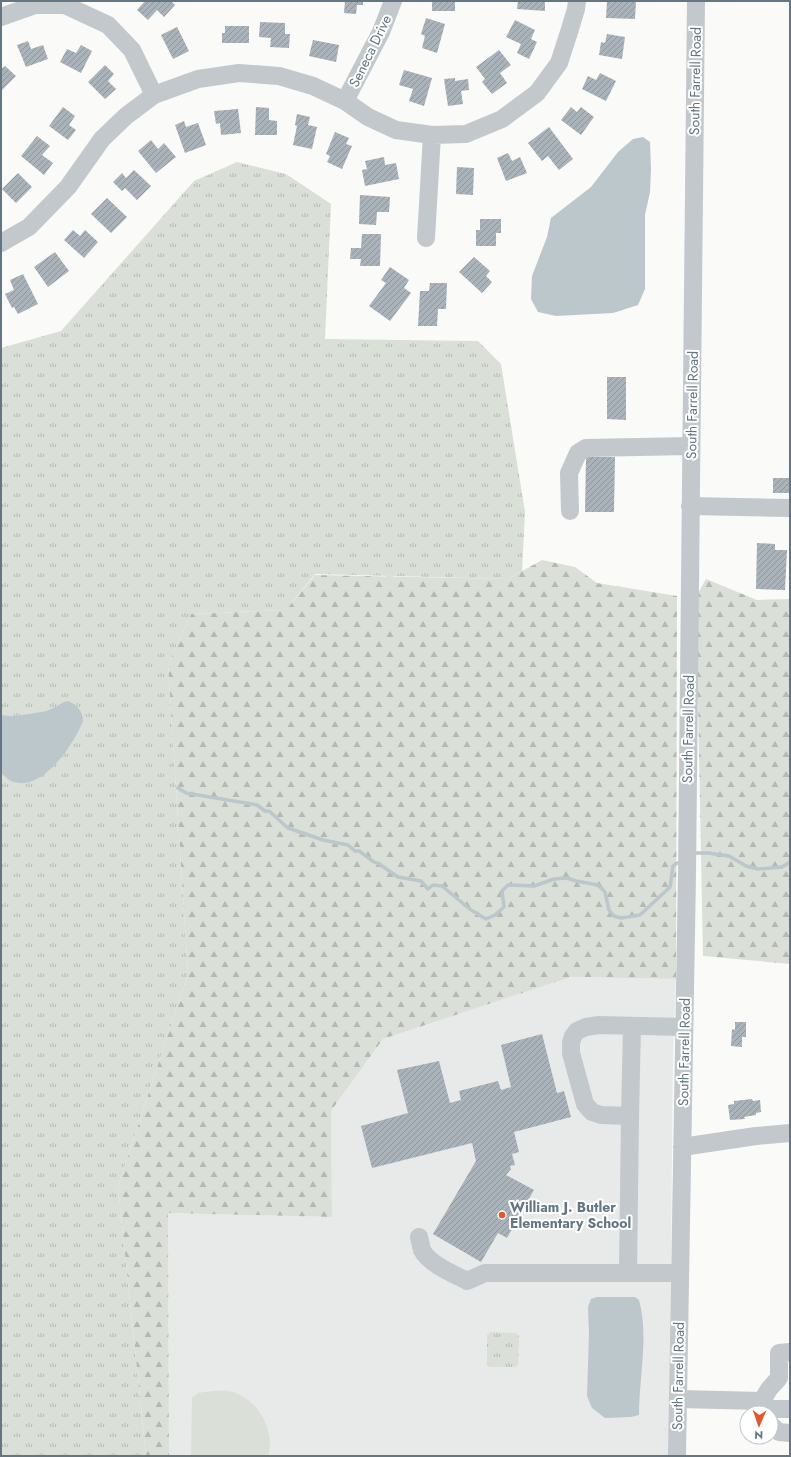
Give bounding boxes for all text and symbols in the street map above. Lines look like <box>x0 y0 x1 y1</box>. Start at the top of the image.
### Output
street label: Seneca Drive <box>344 11 396 91</box>
street label: South Farrell Road <box>684 27 706 135</box>
street label: South Farrell Road <box>681 351 703 459</box>
street label: South Farrell Road <box>677 675 699 783</box>
street label: South Farrell Road <box>673 998 695 1106</box>
place label: William J. Butler Elementary School <box>510 1197 631 1233</box>
marker: William J. Butler Elementary School <box>497 1210 507 1220</box>
street label: South Farrell Road <box>667 1322 689 1430</box>
north arrow <box>739 1405 779 1445</box>
text: N <box>754 1427 763 1443</box>

